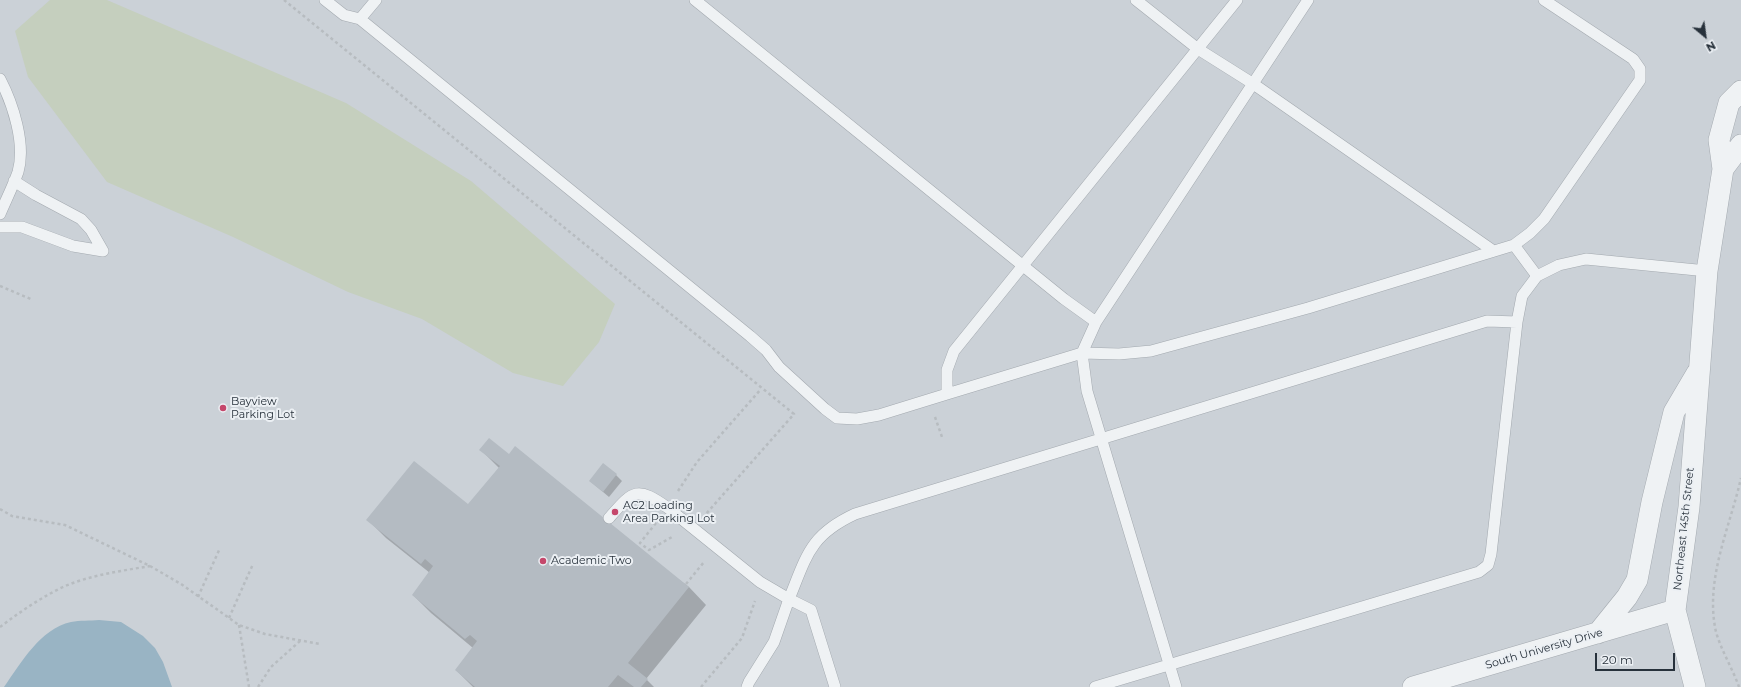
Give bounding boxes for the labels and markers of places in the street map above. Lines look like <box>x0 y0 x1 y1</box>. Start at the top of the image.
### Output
place label: Bayview Parking Lot <box>231 395 295 421</box>
marker: Bayview Parking Lot <box>218 403 228 413</box>
place label: AC2 Loading Area Parking Lot <box>623 499 715 525</box>
marker: AC2 Loading Area Parking Lot <box>610 507 620 517</box>
place label: Academic Two <box>551 554 632 568</box>
marker: Academic Two <box>538 556 548 566</box>

